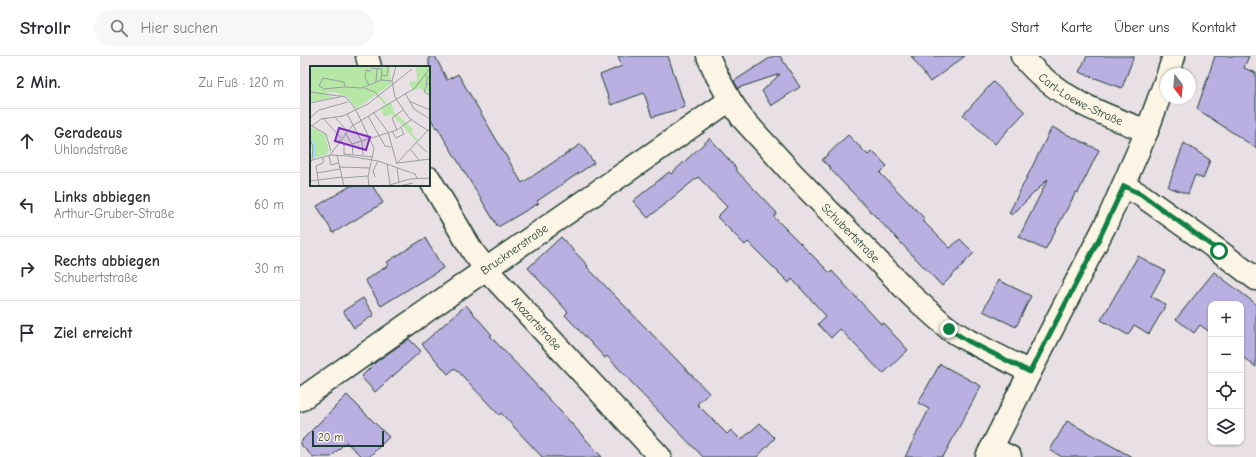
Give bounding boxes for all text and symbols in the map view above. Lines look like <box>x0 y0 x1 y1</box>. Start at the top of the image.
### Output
search box <box>94 10 374 46</box>
text: Strollr <box>20 17 70 39</box>
icon: search <box>108 17 130 39</box>
text: Hier suchen <box>140 19 218 37</box>
text: Start <box>1011 19 1039 36</box>
text: Karte <box>1061 19 1092 36</box>
text: Über uns <box>1114 19 1169 36</box>
text: Kontakt <box>1191 19 1236 36</box>
inset map <box>310 66 430 186</box>
north arrow <box>1160 68 1196 104</box>
street label: Carl-Loewe-Straße <box>1036 70 1125 128</box>
text: 2 Min. <box>16 73 61 92</box>
text: Zu Fuß · 120 m <box>199 75 284 90</box>
text: Geradeaus <box>54 124 122 142</box>
icon: ahead <box>16 130 38 152</box>
text: 30 m <box>254 133 284 148</box>
text: Uhlandstraße <box>54 142 128 157</box>
text: Links abbiegen <box>54 188 151 206</box>
icon: left <box>16 194 38 216</box>
text: 60 m <box>254 197 284 212</box>
street label: Schubertstraße <box>819 200 882 265</box>
text: Arthur-Gruber-Straße <box>54 206 174 221</box>
street label: Brucknerstraße <box>478 221 551 278</box>
route start <box>1210 242 1228 260</box>
text: Rechts abbiegen <box>54 252 160 270</box>
icon: right <box>16 258 38 280</box>
text: 30 m <box>254 261 284 276</box>
text: Schubertstraße <box>54 270 138 285</box>
street label: Mozartstraße <box>509 294 564 353</box>
map controls <box>1208 301 1244 445</box>
button: + <box>1208 301 1244 337</box>
route end <box>940 320 958 338</box>
icon: arrive <box>16 322 38 344</box>
text: Ziel erreicht <box>54 324 132 342</box>
button: − <box>1208 337 1244 373</box>
button: locate <box>1208 373 1244 409</box>
button: layers <box>1208 409 1244 445</box>
scale bar <box>312 429 384 448</box>
text: 20 m <box>318 431 343 444</box>

